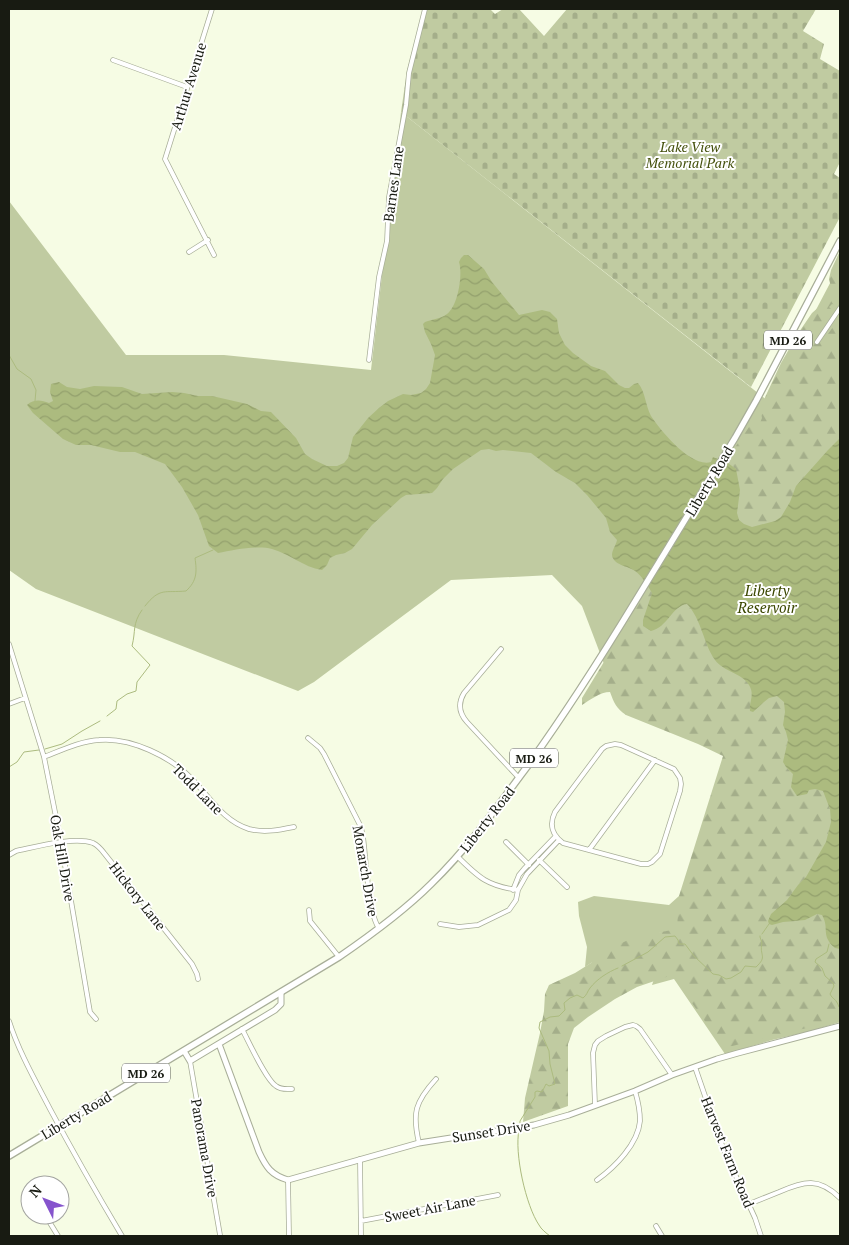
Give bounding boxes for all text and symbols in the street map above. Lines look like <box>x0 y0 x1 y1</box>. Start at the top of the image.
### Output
street label: Arthur Avenue <box>166 40 210 132</box>
park label: Lake View Memorial Park <box>645 137 734 172</box>
street label: Barnes Lane <box>378 145 408 223</box>
road number: MD 26 <box>764 330 812 350</box>
street label: Liberty Road <box>681 442 738 520</box>
water label: Liberty Reservoir <box>737 580 798 617</box>
road number: MD 26 <box>510 748 558 768</box>
street label: Todd Lane <box>168 759 228 819</box>
street label: Liberty Road <box>455 782 519 856</box>
street label: Oak Hill Drive <box>46 813 80 903</box>
street label: Monarch Drive <box>349 824 383 918</box>
street label: Hickory Lane <box>105 858 171 934</box>
road number: MD 26 <box>122 1064 170 1082</box>
street label: Liberty Road <box>37 1086 115 1143</box>
street label: Harvest Farm Road <box>697 1094 759 1211</box>
street label: Panorama Drive <box>187 1097 223 1199</box>
street label: Sunset Drive <box>451 1115 531 1147</box>
north arrow <box>20 1175 70 1225</box>
text: N <box>24 1180 46 1201</box>
street label: Sweet Air Lane <box>383 1190 477 1226</box>

